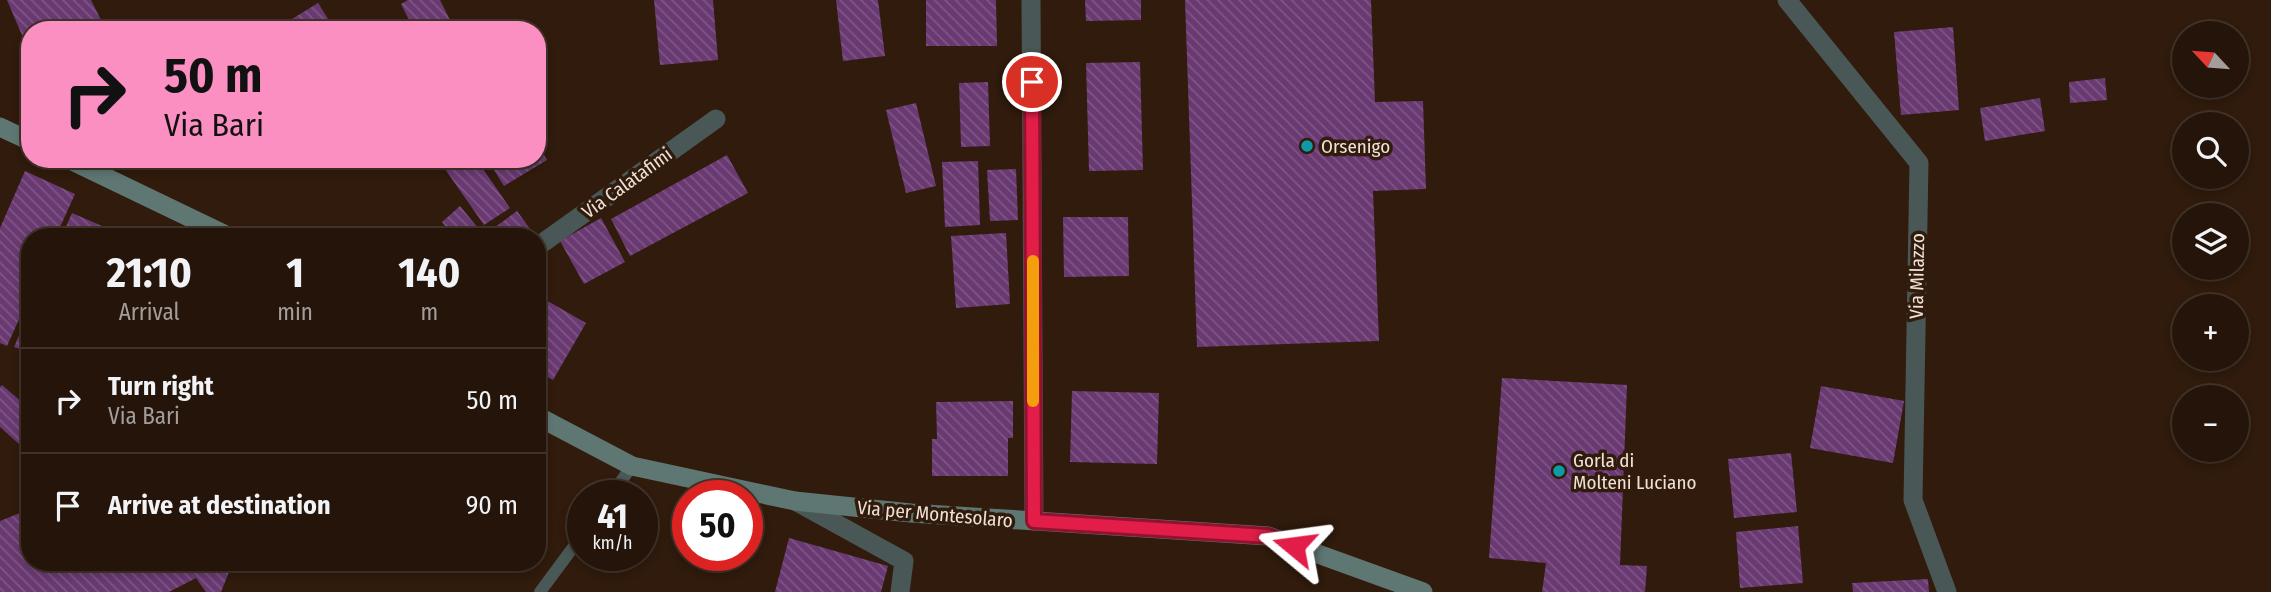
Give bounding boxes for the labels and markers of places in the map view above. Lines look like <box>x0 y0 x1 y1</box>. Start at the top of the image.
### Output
pin <box>1002 52 1062 112</box>
place label: Orsenigo <box>1321 135 1390 158</box>
marker: Orsenigo <box>1299 138 1315 154</box>
place label: Gorla di Molteni Luciano <box>1573 449 1696 494</box>
marker: Gorla di Molteni Luciano <box>1551 463 1567 479</box>

